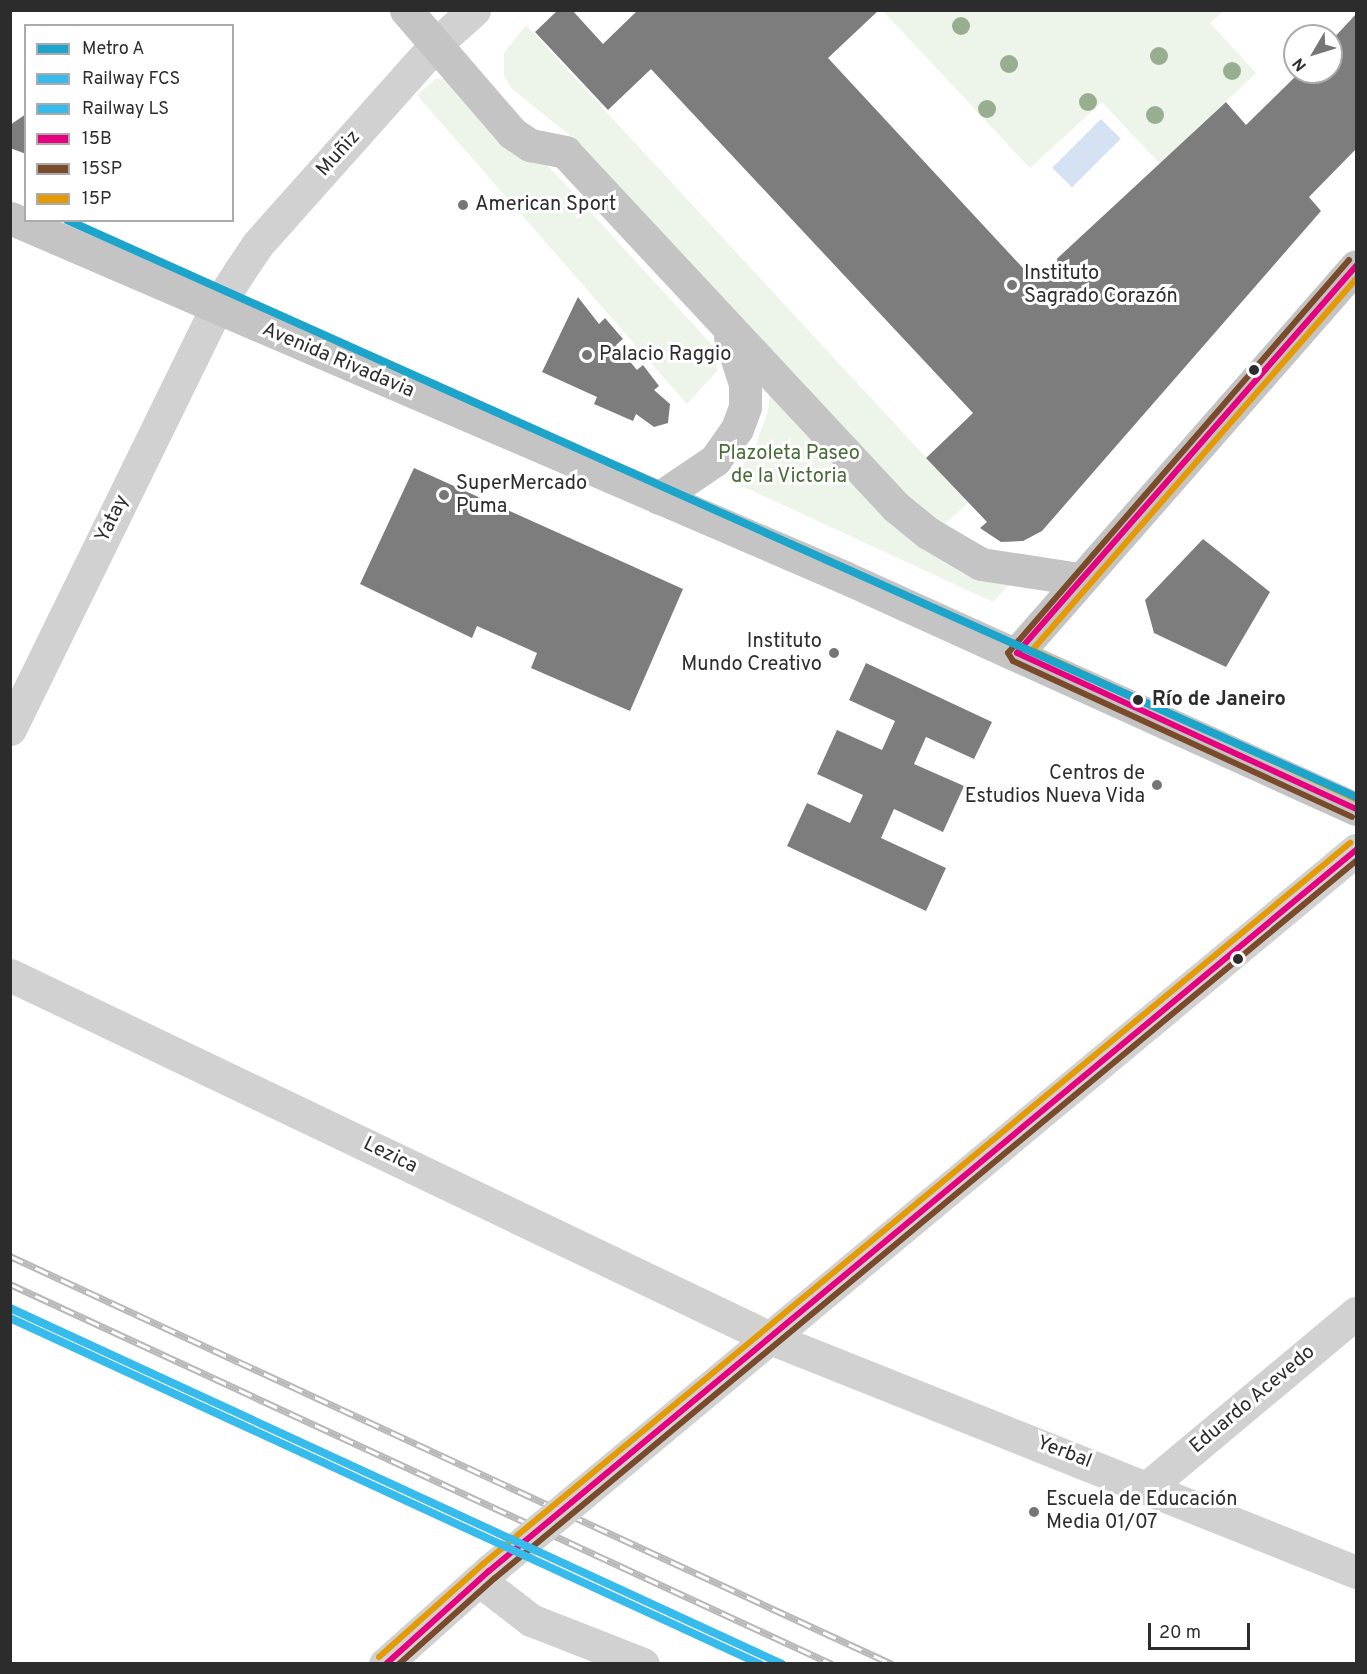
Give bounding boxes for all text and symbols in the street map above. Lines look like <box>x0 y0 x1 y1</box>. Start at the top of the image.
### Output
legend <box>24 24 234 222</box>
north arrow <box>1283 24 1343 84</box>
text: Metro A <box>82 38 144 61</box>
text: N <box>1289 53 1312 75</box>
text: Railway FCS <box>82 68 180 91</box>
text: Railway LS <box>82 98 169 121</box>
street label: Muñiz <box>312 126 366 182</box>
text: 15B <box>82 128 112 151</box>
text: 15SP <box>82 158 122 181</box>
text: 15P <box>82 188 111 211</box>
place label: American Sport <box>475 193 616 217</box>
marker: American Sport <box>456 198 470 212</box>
place label: Instituto Sagrado Corazón <box>1024 262 1178 309</box>
marker: Instituto Sagrado Corazón <box>1005 278 1019 292</box>
street label: Avenida Rivadavia <box>258 318 418 404</box>
place label: Palacio Raggio <box>599 343 731 367</box>
marker: Palacio Raggio <box>580 348 594 362</box>
unlabelled marker <box>1248 364 1260 376</box>
park label: Plazoleta Paseo de la Victoria <box>718 443 860 490</box>
place label: SuperMercado Puma <box>456 472 587 519</box>
marker: SuperMercado Puma <box>437 488 451 502</box>
street label: Yatay <box>91 491 135 547</box>
place label: Instituto Mundo Creativo <box>681 630 822 677</box>
marker: Instituto Mundo Creativo <box>827 646 841 660</box>
place label: Río de Janeiro <box>1152 688 1286 712</box>
marker: Río de Janeiro <box>1129 691 1147 709</box>
place label: Centros de Estudios Nueva Vida <box>964 762 1145 809</box>
marker: Centros de Estudios Nueva Vida <box>1150 778 1164 792</box>
unlabelled marker <box>1232 953 1244 965</box>
street label: Lezica <box>359 1133 421 1179</box>
street label: Eduardo Acevedo <box>1185 1340 1321 1460</box>
street label: Yerbal <box>1033 1432 1095 1474</box>
place label: Escuela de Educación Media 01/07 <box>1046 1488 1237 1535</box>
marker: Escuela de Educación Media 01/07 <box>1027 1505 1041 1519</box>
scale bar <box>1151 1611 1253 1649</box>
text: 20 m <box>1159 1622 1201 1645</box>

